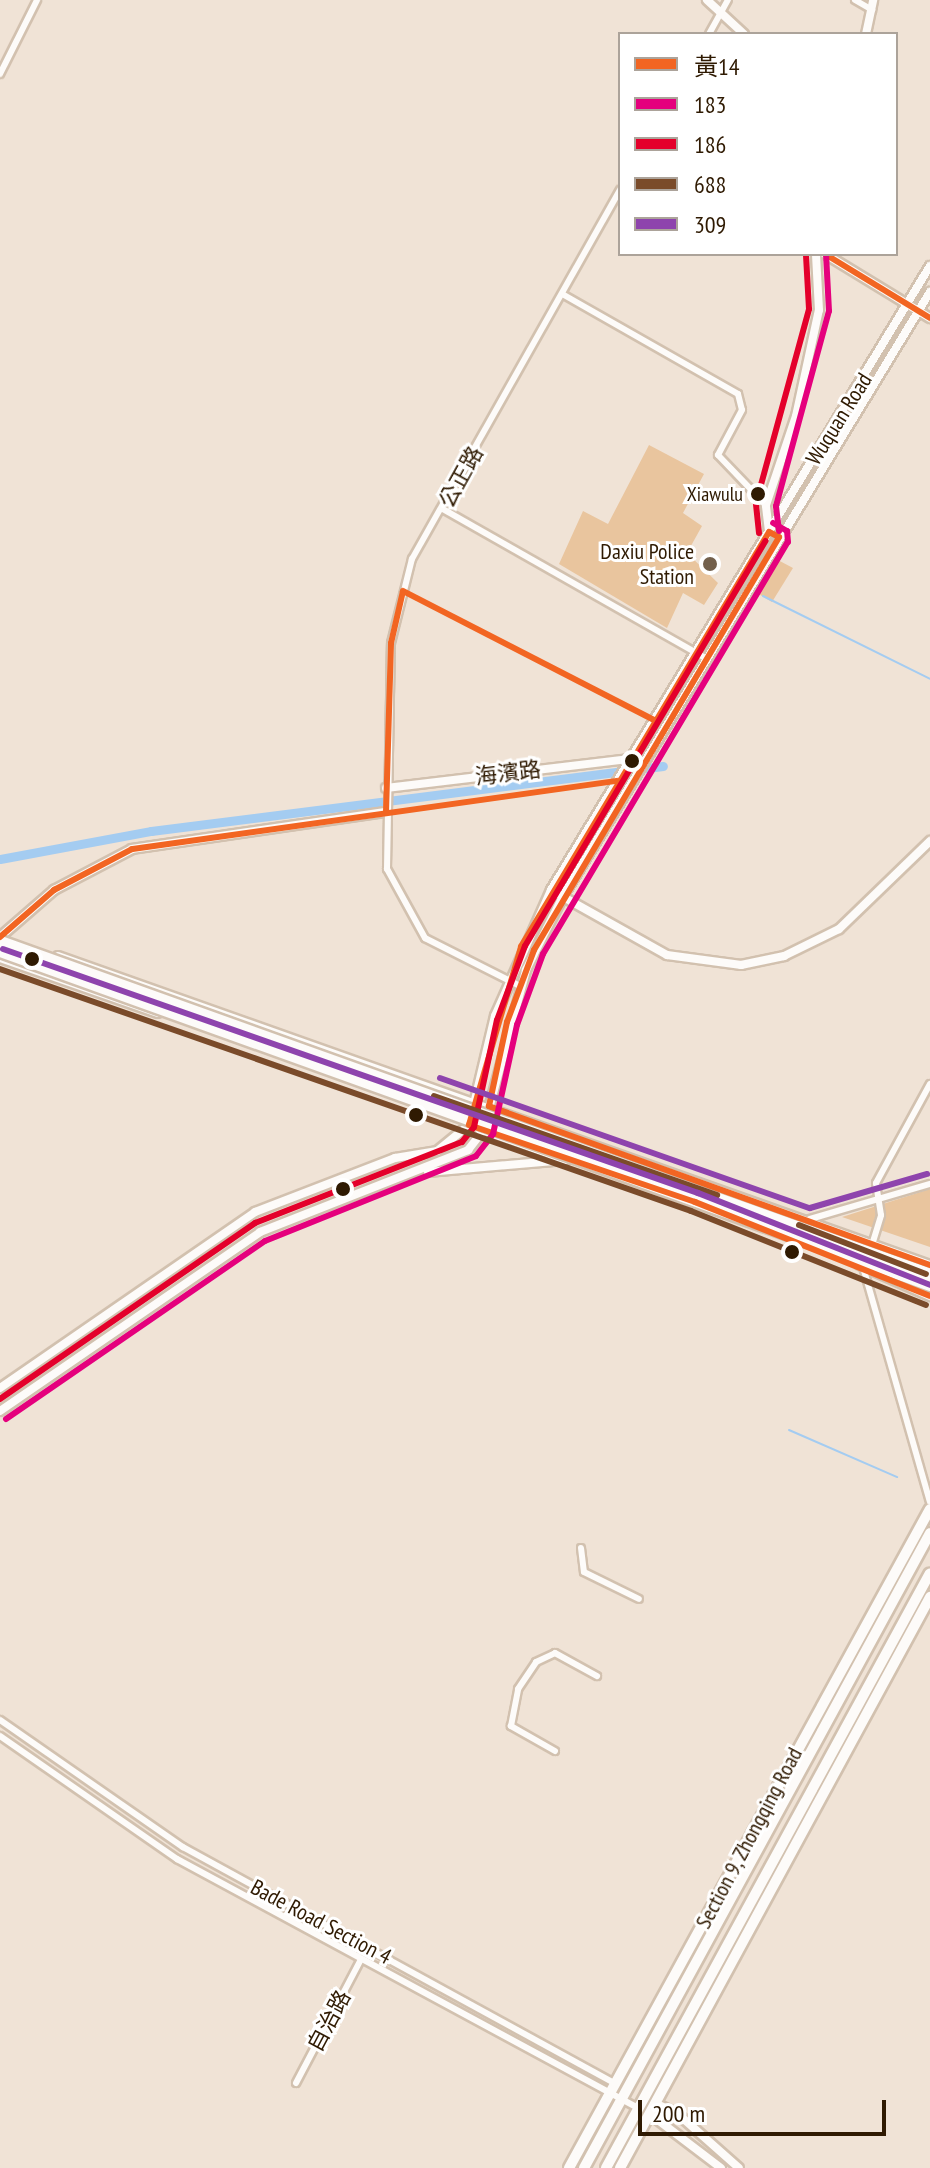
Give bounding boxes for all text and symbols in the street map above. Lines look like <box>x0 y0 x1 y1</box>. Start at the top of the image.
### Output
legend <box>618 32 898 256</box>
text: 黃14 <box>694 51 740 82</box>
text: 183 <box>694 89 726 120</box>
text: 186 <box>694 129 726 160</box>
text: 688 <box>694 169 726 200</box>
text: 309 <box>694 209 726 240</box>
street label: Wuquan Road <box>800 368 878 470</box>
street label: 公正路 <box>433 442 489 512</box>
place label: Xiawulu <box>687 482 743 506</box>
marker: Xiawulu <box>750 486 766 502</box>
place label: Daxiu Police Station <box>600 538 694 590</box>
marker: Daxiu Police Station <box>701 555 719 573</box>
unlabelled marker <box>624 753 640 769</box>
street label: 海濱路 <box>474 756 542 790</box>
unlabelled marker <box>24 951 40 967</box>
unlabelled marker <box>408 1107 424 1123</box>
unlabelled marker <box>335 1181 351 1197</box>
unlabelled marker <box>784 1244 800 1260</box>
street label: Section 9, Zhongqing Road <box>690 1742 808 1934</box>
street label: Bade Road Section 4 <box>246 1874 396 1970</box>
street label: 自治路 <box>302 1986 356 2056</box>
scale bar <box>642 2084 890 2134</box>
text: 200 m <box>652 2098 705 2129</box>

